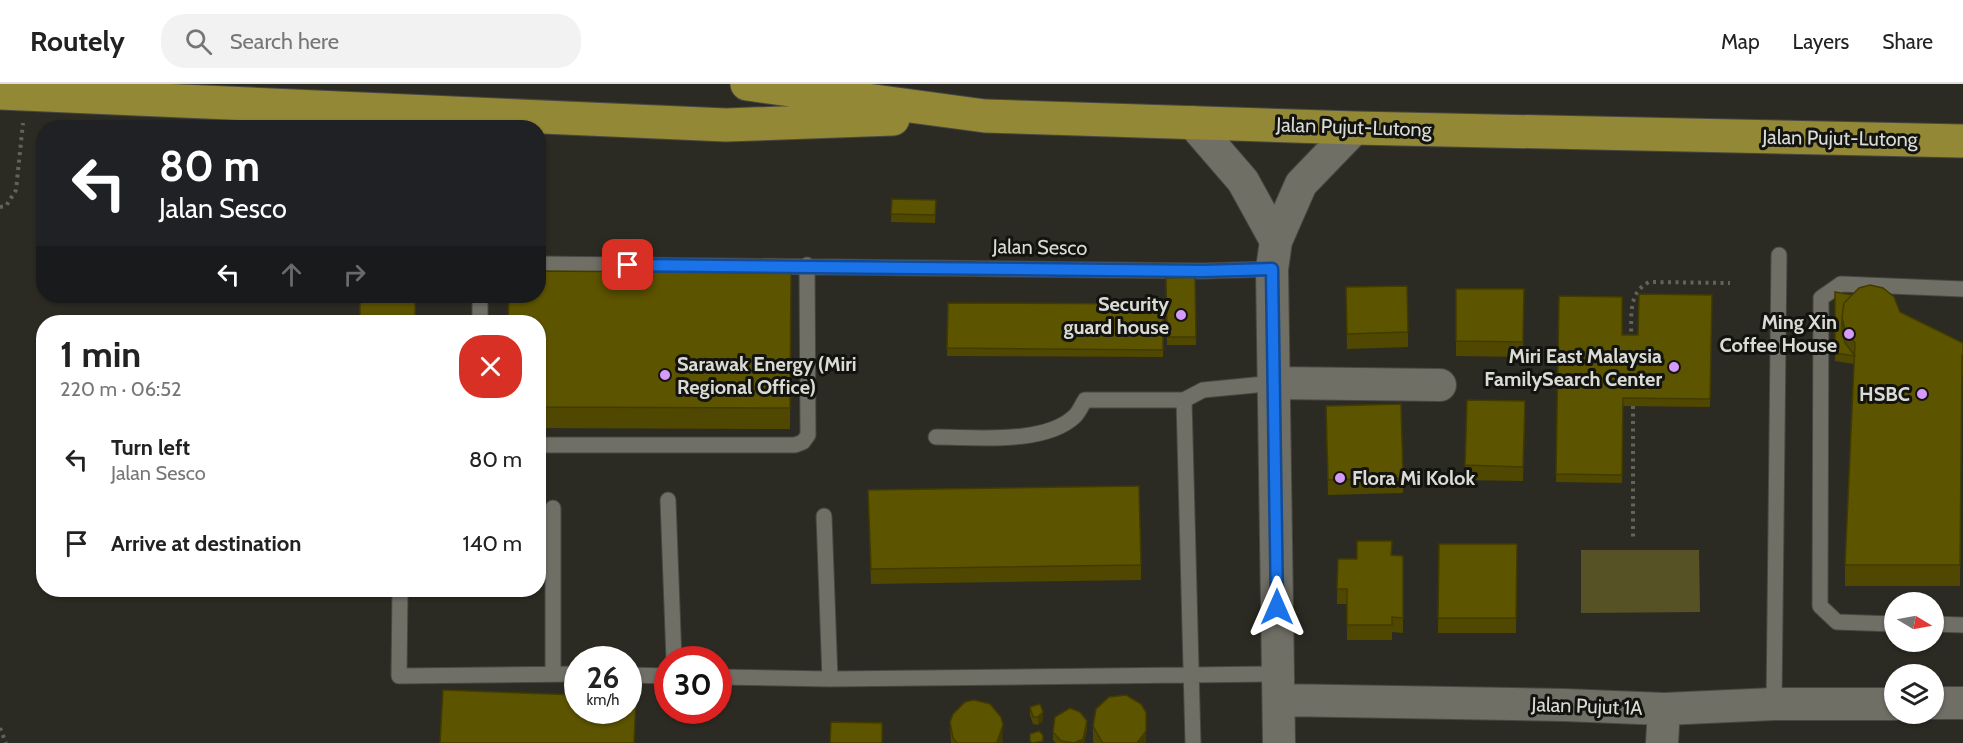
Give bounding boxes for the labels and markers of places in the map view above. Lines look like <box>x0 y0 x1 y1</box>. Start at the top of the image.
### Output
pin <box>602 239 653 290</box>
place label: Security guard house <box>1063 292 1169 339</box>
marker: Security guard house <box>1174 308 1188 322</box>
place label: Ming Xin Coffee House <box>1720 310 1837 357</box>
marker: Ming Xin Coffee House <box>1842 327 1856 341</box>
place label: Miri East Malaysia FamilySearch Center <box>1484 344 1662 391</box>
place label: Sarawak Energy (Miri Regional Office) <box>677 352 857 399</box>
marker: Miri East Malaysia FamilySearch Center <box>1667 360 1681 374</box>
marker: Sarawak Energy (Miri Regional Office) <box>658 368 672 382</box>
place label: HSBC <box>1859 382 1910 406</box>
marker: HSBC <box>1915 387 1929 401</box>
place label: Flora Mi Kolok <box>1352 466 1475 490</box>
marker: Flora Mi Kolok <box>1333 471 1347 485</box>

